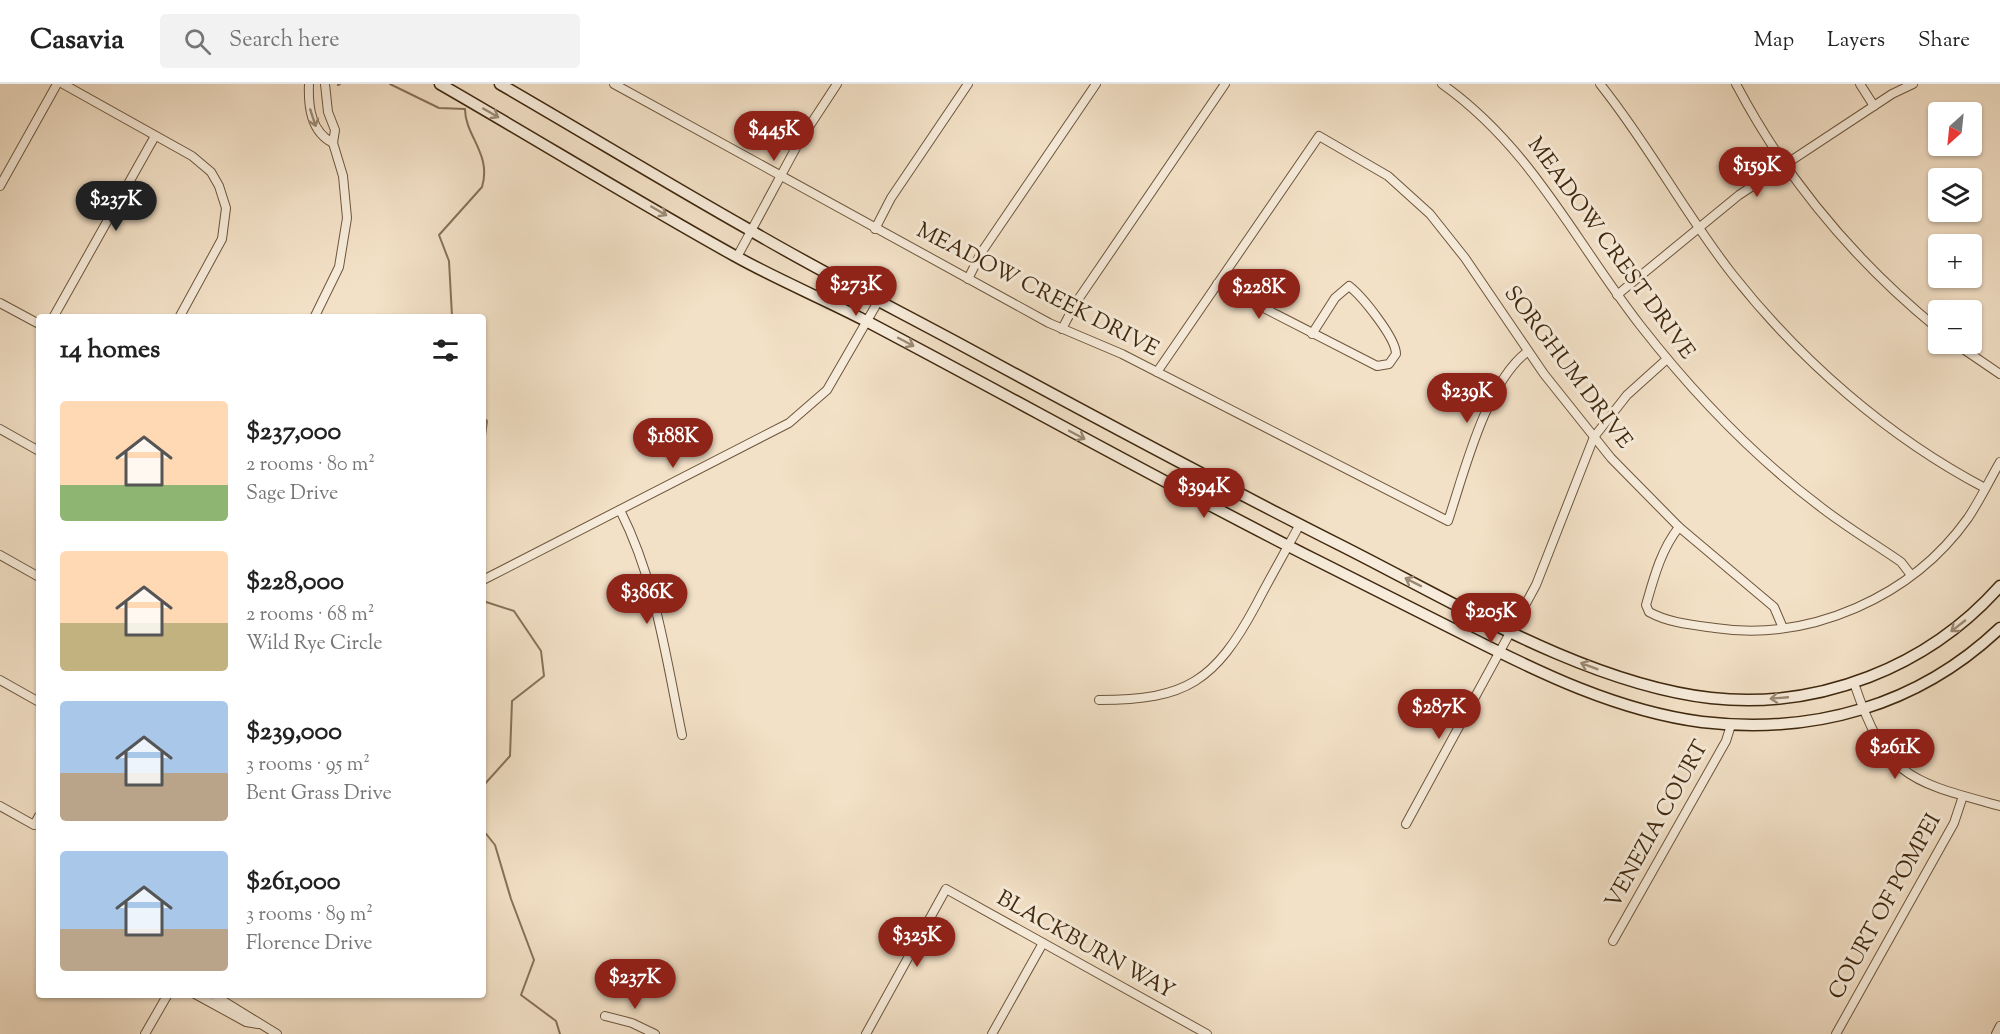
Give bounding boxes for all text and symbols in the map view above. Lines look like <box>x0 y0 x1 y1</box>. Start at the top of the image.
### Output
search box <box>160 14 580 68</box>
text: Casavia <box>30 21 124 61</box>
icon: search <box>181 25 214 58</box>
text: Search here <box>229 25 339 57</box>
text: Map <box>1754 26 1794 56</box>
text: Layers <box>1827 26 1885 56</box>
text: Share <box>1918 26 1970 56</box>
north arrow <box>1928 102 1982 156</box>
map controls <box>1928 102 1982 354</box>
one-way arrow <box>308 108 319 127</box>
one-way arrow <box>482 108 499 120</box>
pin: $445K <box>732 111 816 162</box>
text: $445K <box>748 116 800 145</box>
street label: MEADOW CREST DRIVE <box>1518 131 1702 367</box>
pin: $159K <box>1715 147 1799 198</box>
text: $159K <box>1733 152 1781 181</box>
button: layers <box>1928 168 1982 222</box>
pin: $237K <box>74 181 158 232</box>
text: $237K <box>90 186 142 215</box>
one-way arrow <box>650 206 667 218</box>
street label: MEADOW CREEK DRIVE <box>910 216 1164 366</box>
button: + <box>1928 234 1982 288</box>
pin: $273K <box>814 266 898 317</box>
pin: $228K <box>1217 269 1301 320</box>
text: $273K <box>830 271 882 300</box>
text: $228K <box>1232 274 1286 303</box>
street label: SORGHUM DRIVE <box>1495 280 1639 456</box>
button: − <box>1928 300 1982 354</box>
text: 14 homes <box>60 332 160 369</box>
icon: filters <box>429 334 462 367</box>
one-way arrow <box>896 337 914 348</box>
pin: $239K <box>1425 373 1509 424</box>
text: $239K <box>1441 378 1493 407</box>
text: $237,000 <box>246 414 341 451</box>
pin: $188K <box>631 418 715 469</box>
text: $188K <box>647 423 699 452</box>
icon: home <box>108 425 180 497</box>
one-way arrow <box>1068 429 1085 441</box>
text: 2 rooms · 80 m² <box>246 451 375 480</box>
pin: $394K <box>1162 468 1246 519</box>
text: $394K <box>1178 473 1230 502</box>
text: Sage Drive <box>246 480 338 509</box>
text: $228,000 <box>246 564 344 601</box>
pin: $386K <box>605 574 689 625</box>
icon: home <box>108 575 180 647</box>
one-way arrow <box>1405 575 1423 587</box>
text: $386K <box>620 579 674 608</box>
pin: $205K <box>1449 593 1533 644</box>
text: $205K <box>1465 598 1517 627</box>
text: 2 rooms · 68 m² <box>246 601 374 630</box>
one-way arrow <box>1950 620 1966 633</box>
text: Wild Rye Circle <box>246 630 383 659</box>
one-way arrow <box>1580 659 1599 670</box>
pin: $287K <box>1397 689 1481 740</box>
one-way arrow <box>1770 693 1790 704</box>
text: $287K <box>1412 694 1466 723</box>
text: $239,000 <box>246 714 342 751</box>
icon: home <box>108 725 180 797</box>
pin: $261K <box>1853 729 1937 780</box>
text: $261K <box>1869 734 1921 763</box>
street label: VENEZIA COURT <box>1598 735 1718 915</box>
text: 3 rooms · 95 m² <box>246 751 370 780</box>
text: Bent Grass Drive <box>246 780 392 809</box>
street label: COURT OF POMPEI <box>1822 808 1950 1006</box>
text: $261,000 <box>246 864 341 901</box>
icon: home <box>108 875 180 947</box>
street label: BLACKBURN WAY <box>990 884 1180 1008</box>
text: 3 rooms · 89 m² <box>246 901 373 930</box>
pin: $325K <box>875 917 959 968</box>
text: $325K <box>892 922 942 951</box>
text: Florence Drive <box>246 930 373 959</box>
pin: $237K <box>593 959 677 1010</box>
text: $237K <box>609 964 661 993</box>

